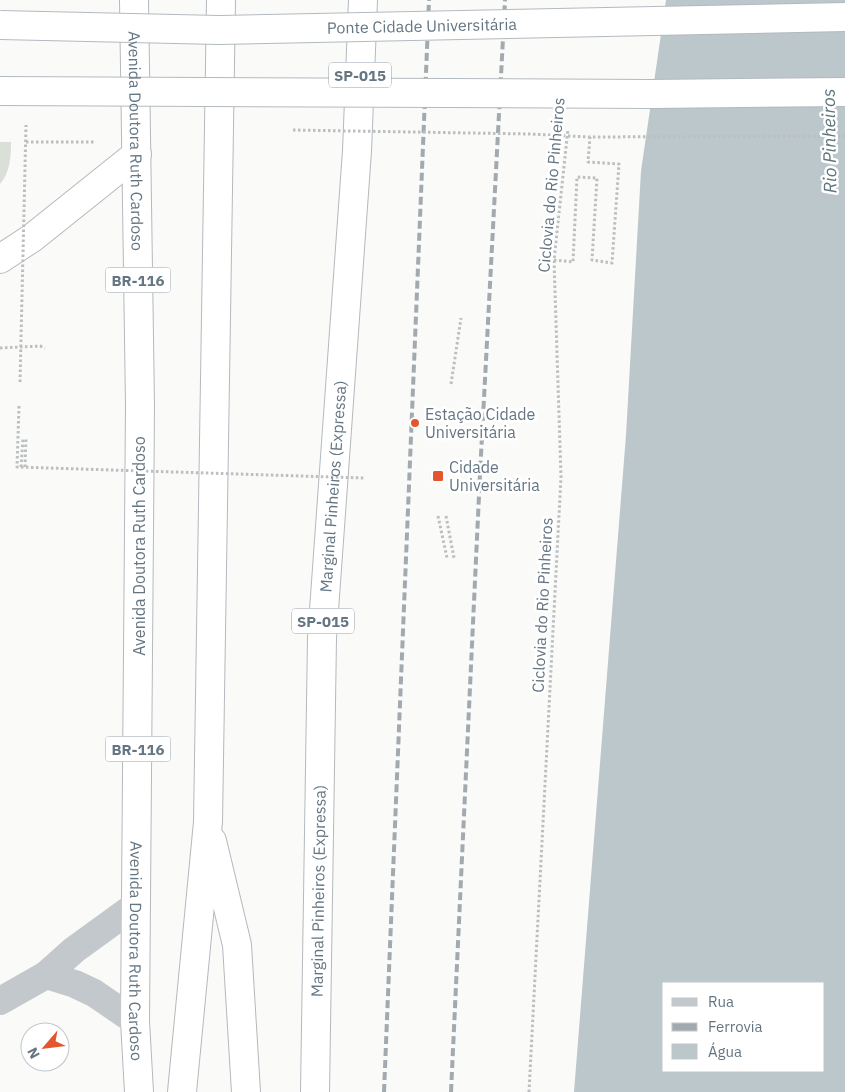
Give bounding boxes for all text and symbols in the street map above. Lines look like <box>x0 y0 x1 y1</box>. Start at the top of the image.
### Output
street label: Ponte Cidade Universitária <box>327 14 518 38</box>
street label: Avenida Doutora Ruth Cardoso <box>124 31 148 251</box>
road number: SP-015 <box>329 62 391 88</box>
water label: Rio Pinheiros <box>817 88 841 194</box>
street label: Ciclovia do Rio Pinheiros <box>533 97 569 273</box>
road number: BR-116 <box>106 268 170 292</box>
street label: Marginal Pinheiros (Expressa) <box>315 380 350 593</box>
place label: Estação Cidade Universitária <box>425 404 536 442</box>
marker: Estação Cidade Universitária <box>409 417 421 429</box>
street label: Avenida Doutora Ruth Cardoso <box>129 436 149 656</box>
place label: Cidade Universitária <box>449 457 540 495</box>
marker: Cidade Universitária <box>431 469 445 483</box>
street label: Ciclovia do Rio Pinheiros <box>527 517 557 693</box>
road number: SP-015 <box>292 608 354 634</box>
road number: BR-116 <box>106 736 170 762</box>
street label: Marginal Pinheiros (Expressa) <box>306 785 330 997</box>
street label: Avenida Doutora Ruth Cardoso <box>125 841 147 1061</box>
legend <box>662 982 825 1072</box>
text: Rua <box>708 992 734 1011</box>
text: Ferrovia <box>708 1017 763 1036</box>
north arrow <box>20 1022 70 1072</box>
text: Água <box>708 1042 742 1061</box>
text: N <box>23 1044 44 1062</box>

